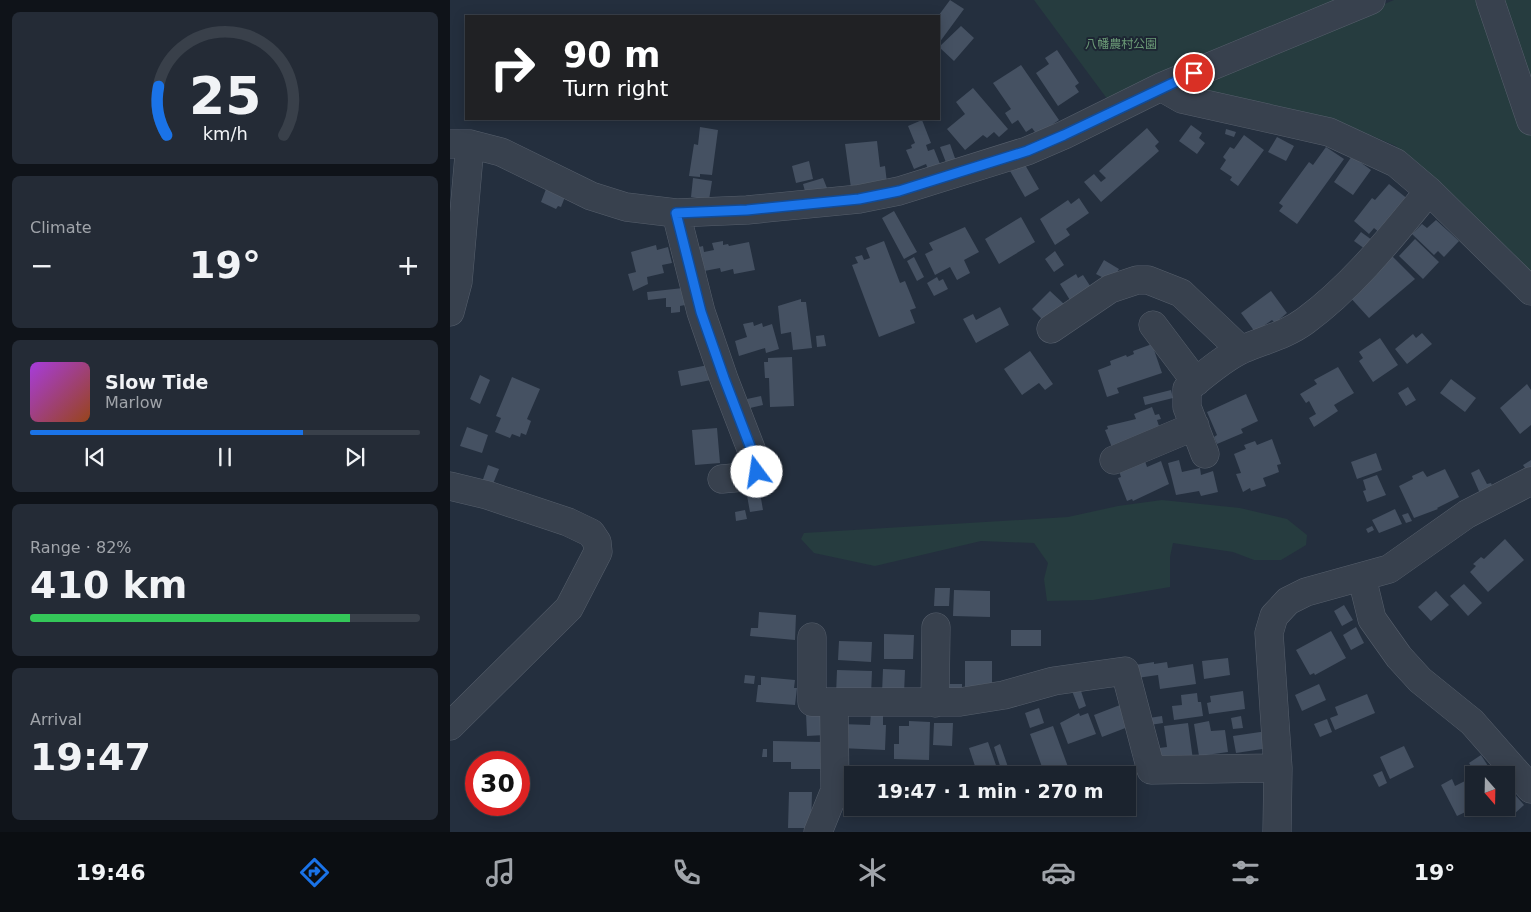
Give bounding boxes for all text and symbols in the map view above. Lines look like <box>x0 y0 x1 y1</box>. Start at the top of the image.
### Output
icon: right <box>480 35 545 100</box>
text: 90 m <box>563 35 660 75</box>
park label: 八幡農村公園 <box>1085 37 1157 51</box>
pin <box>1173 52 1215 94</box>
icon: arrive <box>1180 59 1208 87</box>
text: 25 <box>189 66 261 126</box>
text: Turn right <box>563 76 668 101</box>
text: km/h <box>202 123 248 144</box>
text: Climate <box>30 218 92 237</box>
text: 19° <box>189 243 261 287</box>
text: − <box>30 249 53 282</box>
text: + <box>397 249 420 282</box>
text: Slow Tide <box>105 371 208 393</box>
text: Marlow <box>105 393 163 412</box>
icon: previous <box>81 443 109 471</box>
icon: pause <box>211 443 239 471</box>
icon: next <box>341 443 369 471</box>
position arrow <box>730 445 782 497</box>
text: Range · 82% <box>30 538 132 557</box>
text: 410 km <box>30 563 187 607</box>
text: Arrival <box>30 710 82 729</box>
text: 19:47 <box>30 735 151 779</box>
speed limit sign: 30 <box>465 751 530 816</box>
north arrow <box>1465 766 1515 816</box>
map controls <box>1465 766 1515 816</box>
text: 19:47 · 1 min · 270 m <box>876 780 1104 802</box>
icon: directions <box>297 855 332 890</box>
icon: music <box>483 855 518 890</box>
icon: phone <box>669 855 704 890</box>
icon: climate <box>855 855 890 890</box>
icon: car <box>1041 855 1076 890</box>
icon: filters <box>1228 855 1263 890</box>
text: 19:46 <box>76 860 146 885</box>
text: 19° <box>1414 860 1455 885</box>

